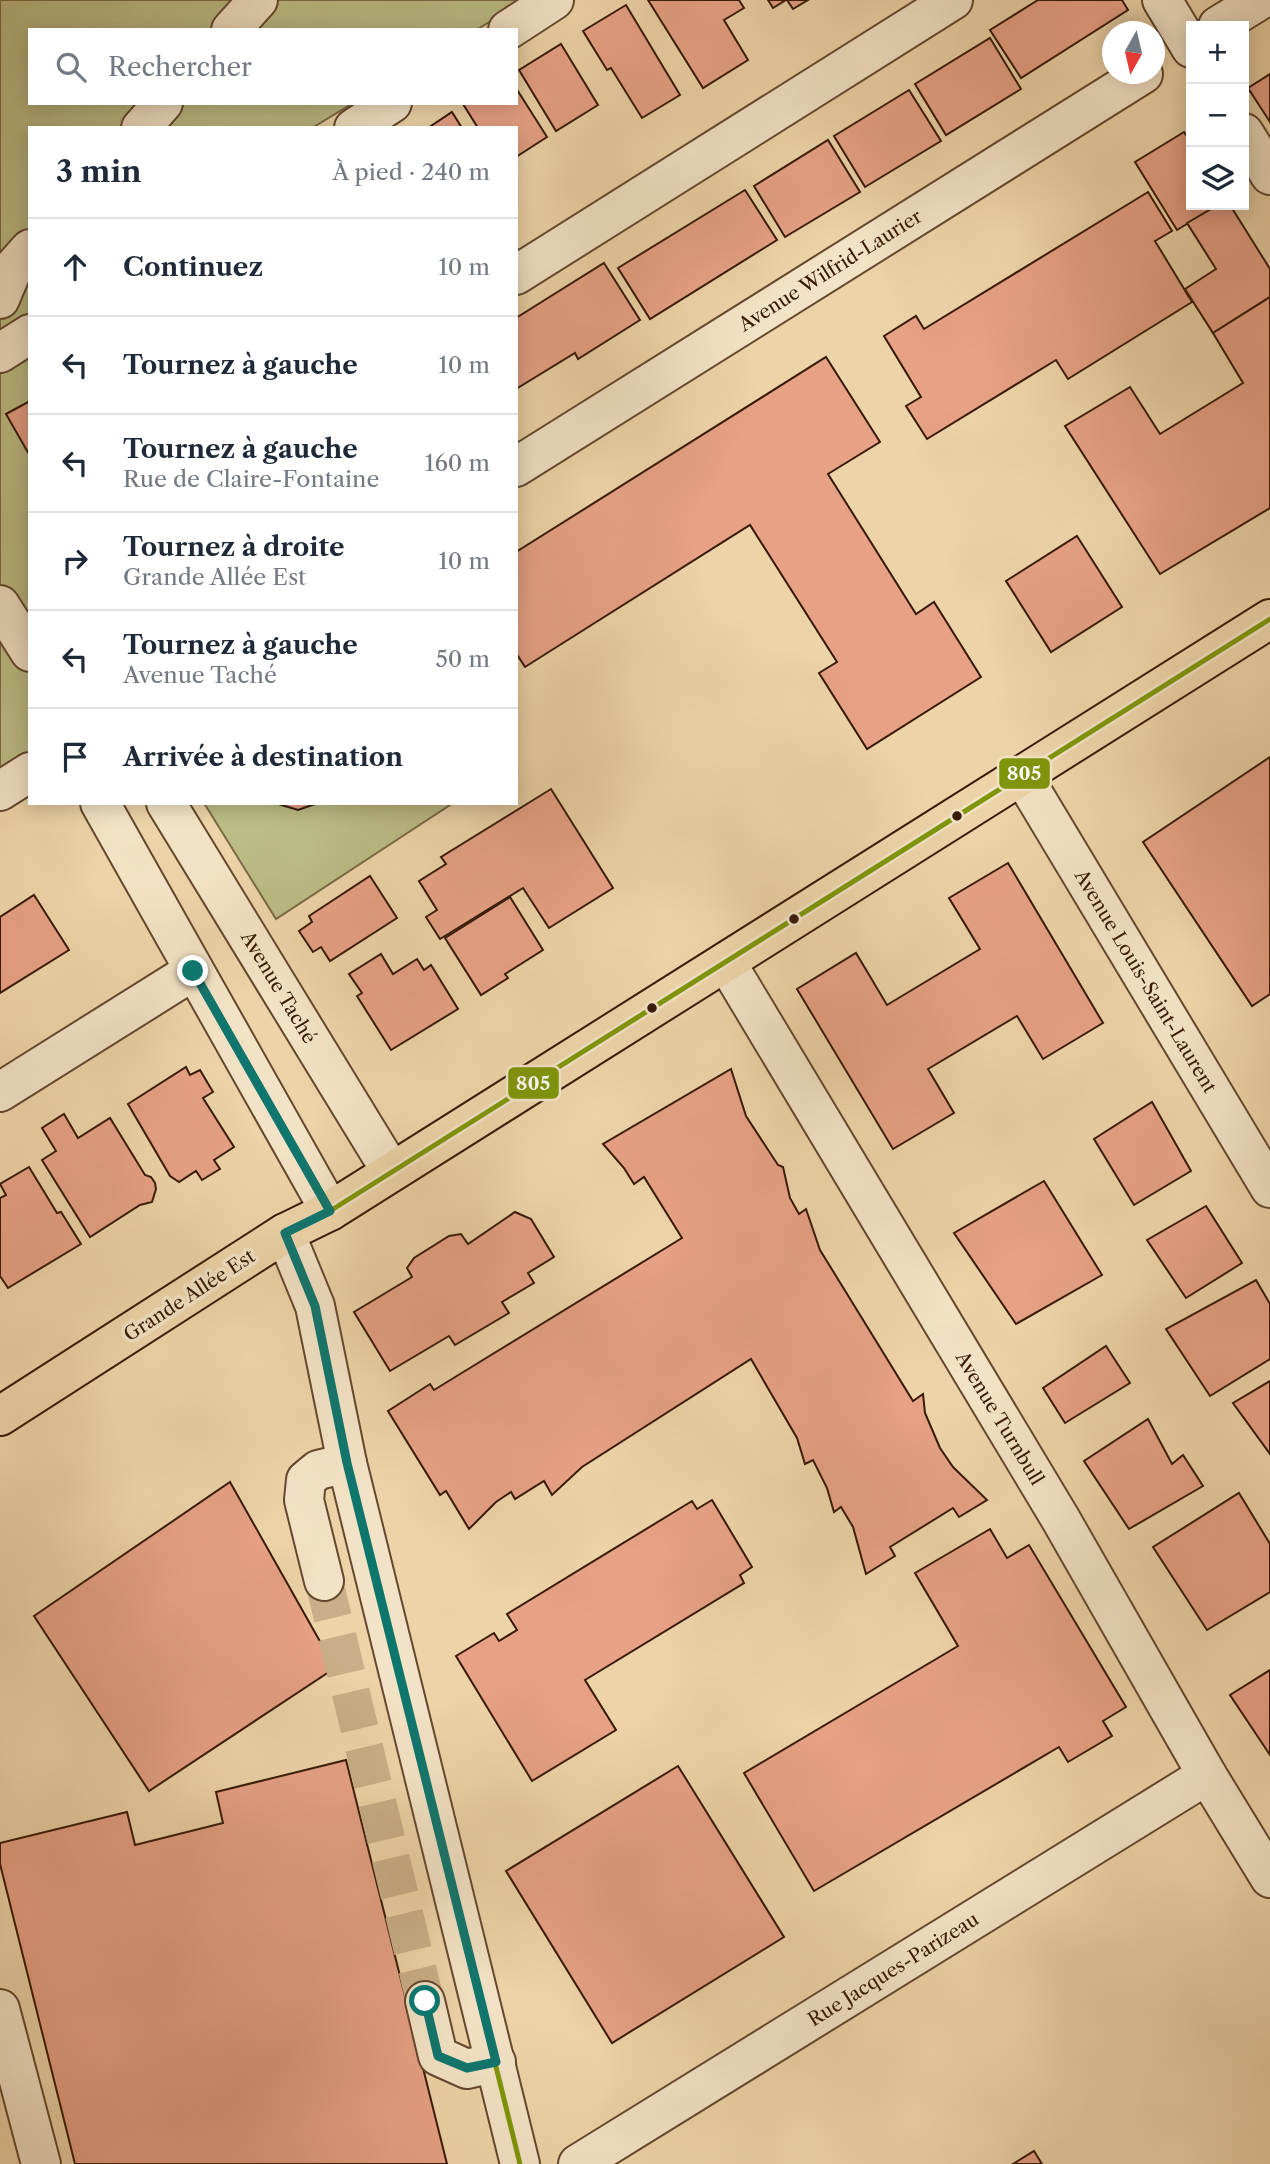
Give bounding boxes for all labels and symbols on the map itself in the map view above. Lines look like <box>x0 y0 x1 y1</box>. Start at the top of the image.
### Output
north arrow <box>1102 21 1165 84</box>
street label: Avenue Wilfrid-Laurier <box>734 205 926 337</box>
line badge: 805 <box>998 757 1051 790</box>
text: 805 <box>1007 762 1041 785</box>
unlabelled marker <box>950 809 964 823</box>
street label: Avenue Louis-Saint-Laurent <box>1069 865 1222 1097</box>
unlabelled marker <box>787 912 801 926</box>
street label: Avenue Taché <box>235 926 321 1048</box>
route end <box>177 955 208 986</box>
unlabelled marker <box>645 1001 659 1015</box>
line badge: 805 <box>507 1066 560 1100</box>
text: 805 <box>516 1072 550 1095</box>
street label: Grande Allée Est <box>120 1244 259 1346</box>
street label: Avenue Turnbull <box>950 1346 1049 1490</box>
street label: Rue Jacques-Parizeau <box>804 1907 983 2031</box>
route start <box>409 1985 440 2016</box>

